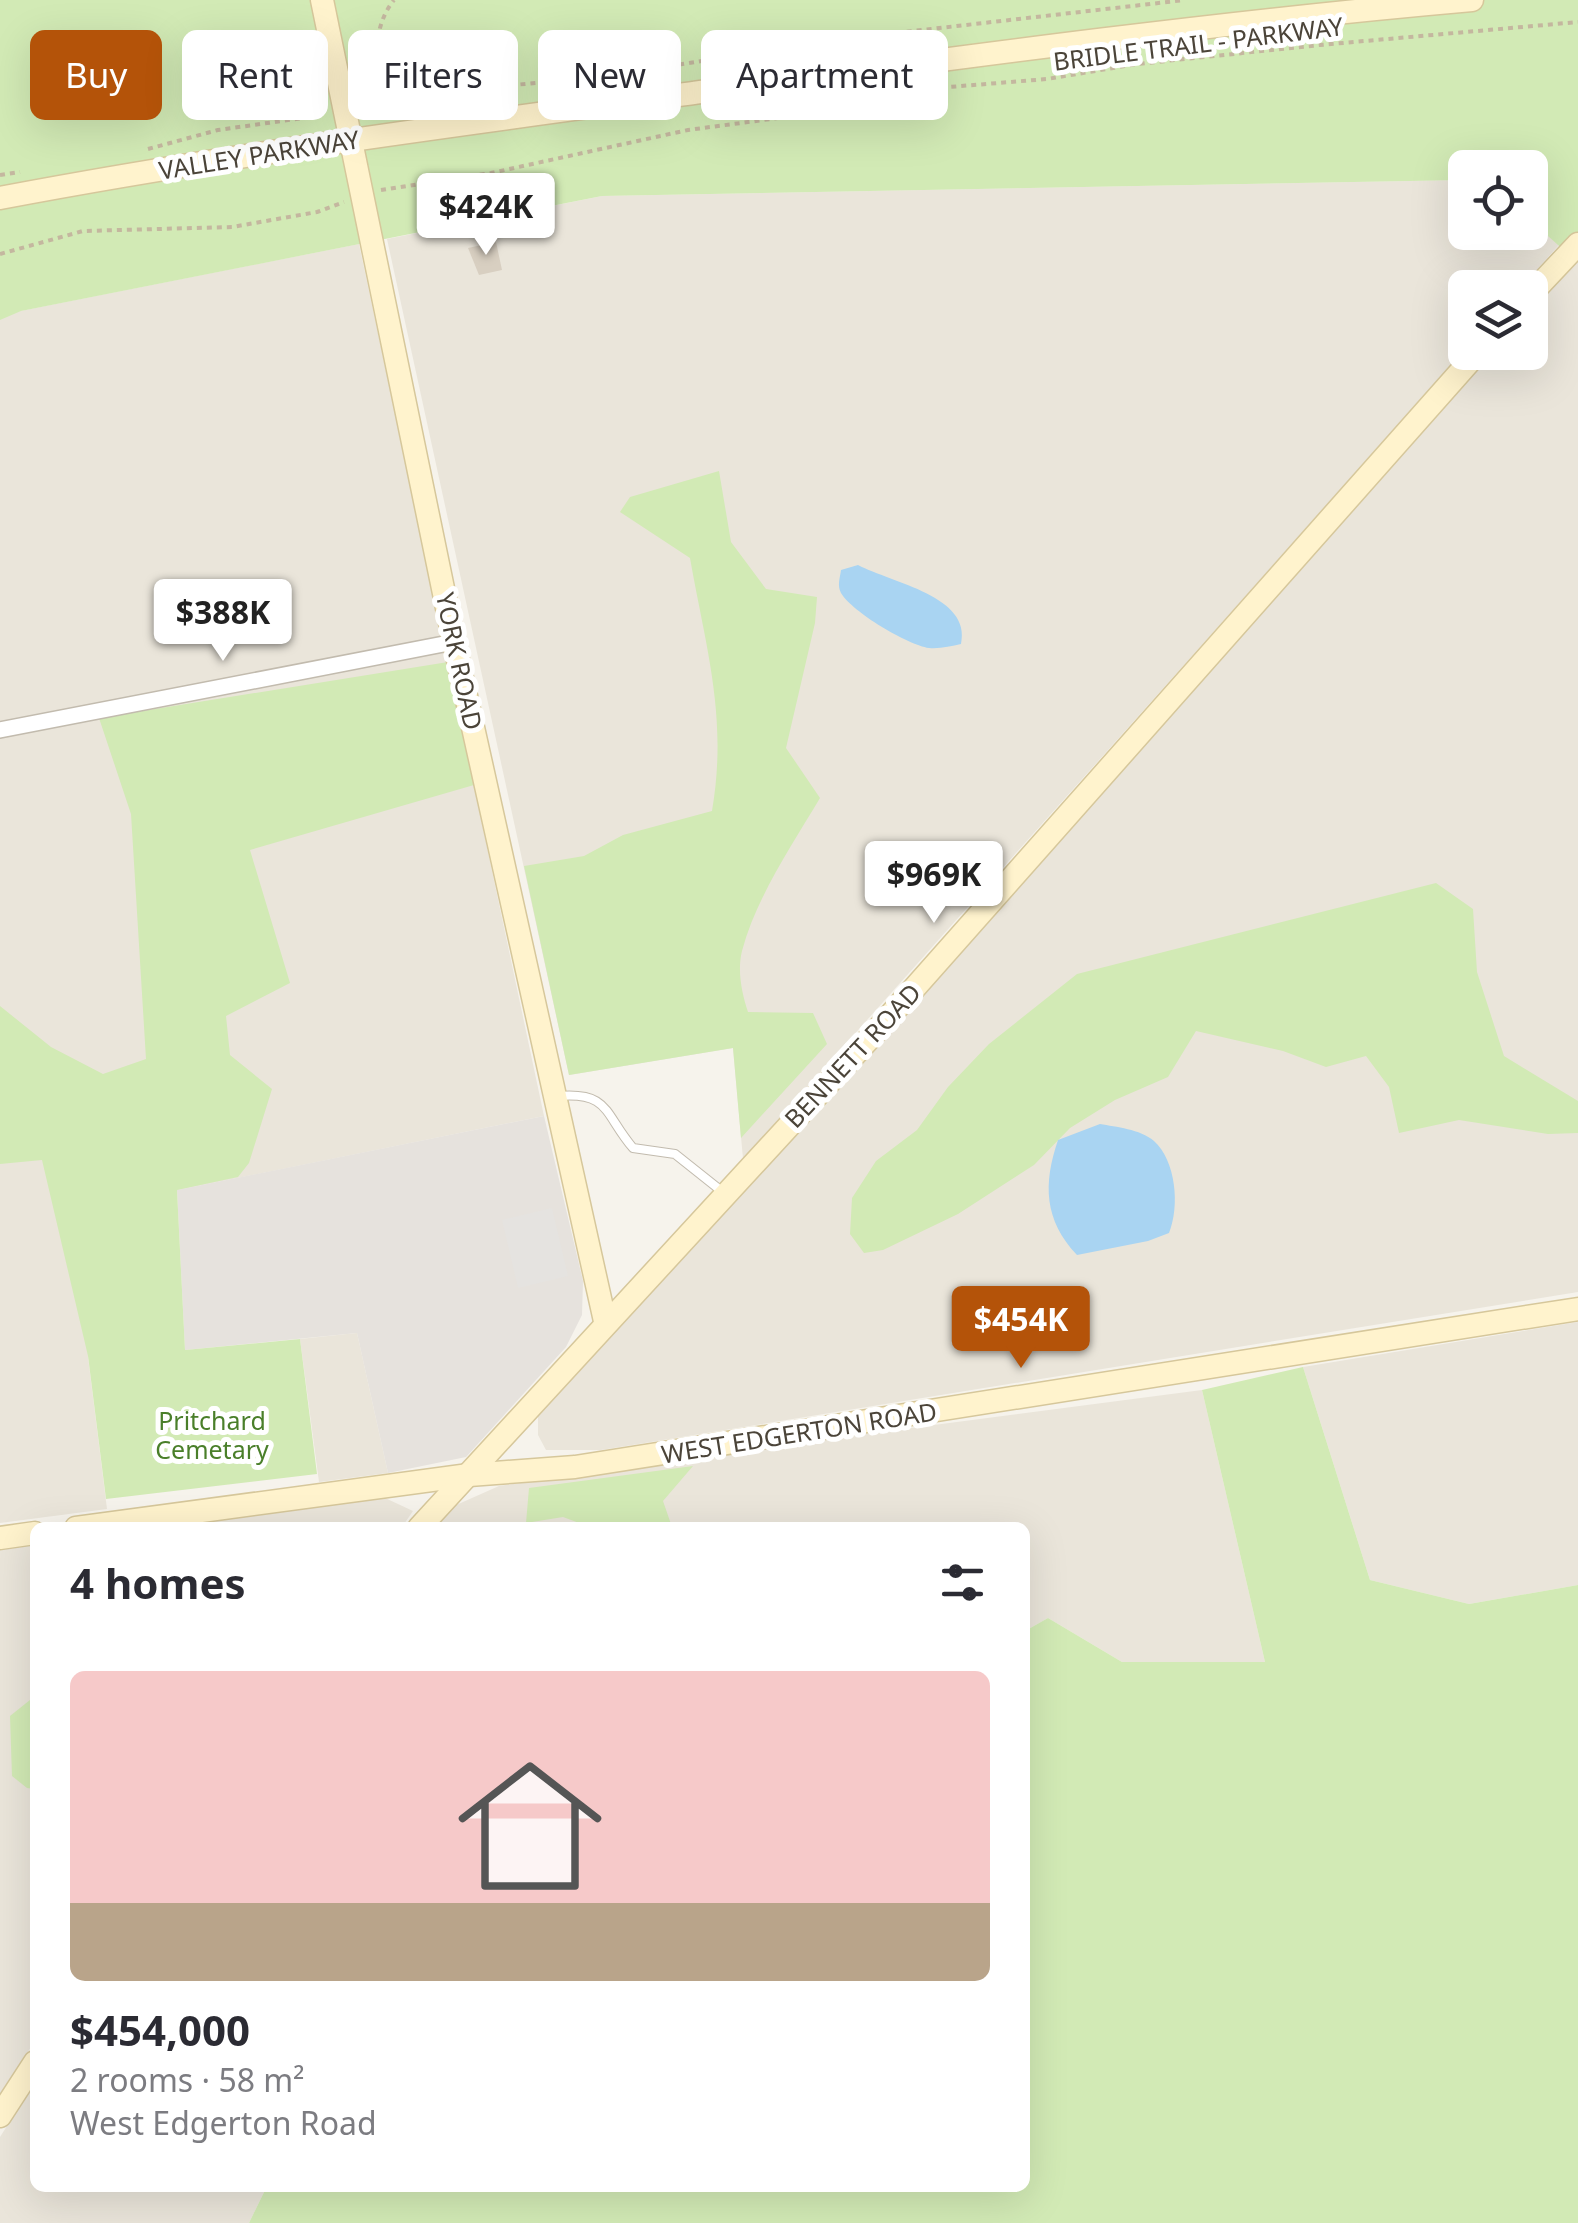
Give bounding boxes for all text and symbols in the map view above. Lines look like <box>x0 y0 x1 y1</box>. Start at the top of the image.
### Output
street label: BRIDLE TRAIL - PARKWAY <box>1051 8 1346 78</box>
chip: Buy <box>30 30 162 120</box>
chip: Rent <box>182 30 328 120</box>
chip: Filters <box>348 30 518 120</box>
chip: New <box>538 30 681 120</box>
chip: Apartment <box>701 30 948 120</box>
street label: VALLEY PARKWAY <box>156 121 362 187</box>
map controls <box>1448 150 1548 370</box>
button: locate <box>1448 150 1548 250</box>
pin: $424K <box>416 173 556 258</box>
text: $424K <box>439 184 533 227</box>
button: layers <box>1448 270 1548 370</box>
pin: $388K <box>153 579 293 664</box>
street label: YORK ROAD <box>429 589 491 733</box>
text: $388K <box>176 590 270 633</box>
pin: $969K <box>864 841 1004 926</box>
text: $969K <box>887 852 981 895</box>
street label: BENNETT ROAD <box>776 976 928 1134</box>
pin: $454K <box>951 1286 1091 1371</box>
text: $454K <box>974 1297 1068 1340</box>
street label: WEST EDGERTON ROAD <box>659 1393 939 1471</box>
park label: Pritchard Cemetary <box>155 1403 269 1466</box>
text: 4 homes <box>70 1554 246 1611</box>
icon: filters <box>935 1555 990 1610</box>
icon: home <box>440 1736 620 1916</box>
text: $454,000 <box>70 2001 250 2058</box>
text: 2 rooms · 58 m² <box>70 2058 304 2101</box>
text: West Edgerton Road <box>70 2101 377 2144</box>

